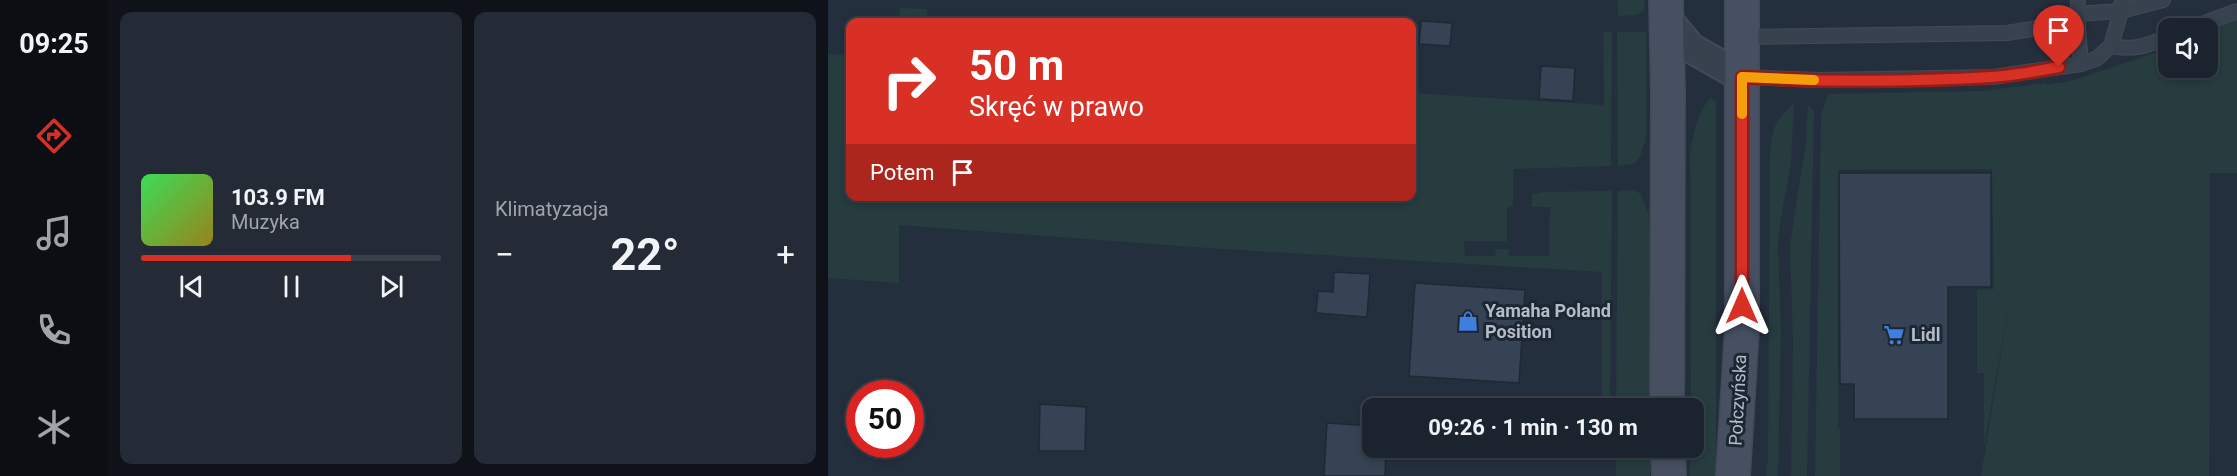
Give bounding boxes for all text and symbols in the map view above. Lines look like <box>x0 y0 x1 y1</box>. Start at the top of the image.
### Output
pin <box>2033 5 2084 67</box>
icon: arrive <box>2042 14 2075 47</box>
map controls <box>2158 18 2218 78</box>
button: sound <box>2158 18 2218 78</box>
text: 09:25 <box>19 28 89 60</box>
text: 50 m <box>969 41 1064 90</box>
icon: right <box>870 42 948 120</box>
text: Skręć w prawo <box>969 91 1144 123</box>
icon: directions <box>33 115 75 157</box>
icon: arrive <box>946 156 979 189</box>
text: Potem <box>870 160 934 185</box>
text: 103.9 FM <box>231 185 325 210</box>
text: Klimatyzacja <box>495 197 609 221</box>
text: Muzyka <box>231 210 300 234</box>
icon: music <box>33 212 75 254</box>
text: 22° <box>610 228 680 281</box>
text: − <box>495 235 514 274</box>
text: + <box>776 235 795 274</box>
icon: previous <box>175 270 208 303</box>
icon: pause <box>275 270 308 303</box>
icon: next <box>375 270 408 303</box>
position arrow <box>1710 274 1774 338</box>
place label: Yamaha Poland Position <box>1485 300 1611 342</box>
icon: phone <box>33 309 75 351</box>
shop icon: Yamaha Poland Position <box>1456 309 1480 333</box>
supermarket icon: Lidl <box>1882 323 1906 347</box>
place label: Lidl <box>1911 324 1940 345</box>
street label: Połczyńska <box>1725 354 1750 446</box>
speed limit sign: 50 <box>846 380 924 458</box>
icon: climate <box>33 406 75 448</box>
text: 09:26 · 1 min · 130 m <box>1428 415 1638 440</box>

